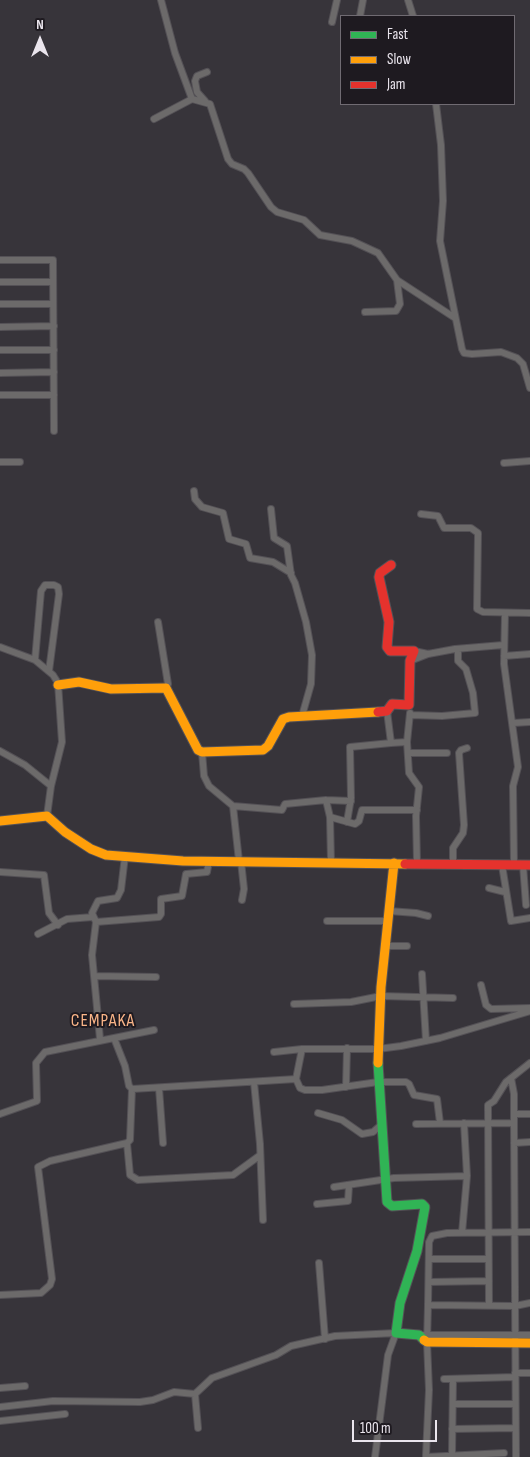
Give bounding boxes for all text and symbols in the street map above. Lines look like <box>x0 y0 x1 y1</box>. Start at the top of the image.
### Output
north arrow <box>15 15 65 65</box>
legend <box>340 15 515 105</box>
text: N <box>36 16 44 33</box>
text: Fast <box>387 25 408 44</box>
text: Slow <box>387 50 411 69</box>
text: Jam <box>387 75 405 94</box>
district label: CEMPAKA <box>70 1010 136 1032</box>
scale bar <box>355 1410 440 1442</box>
text: 100 m <box>360 1419 391 1438</box>

